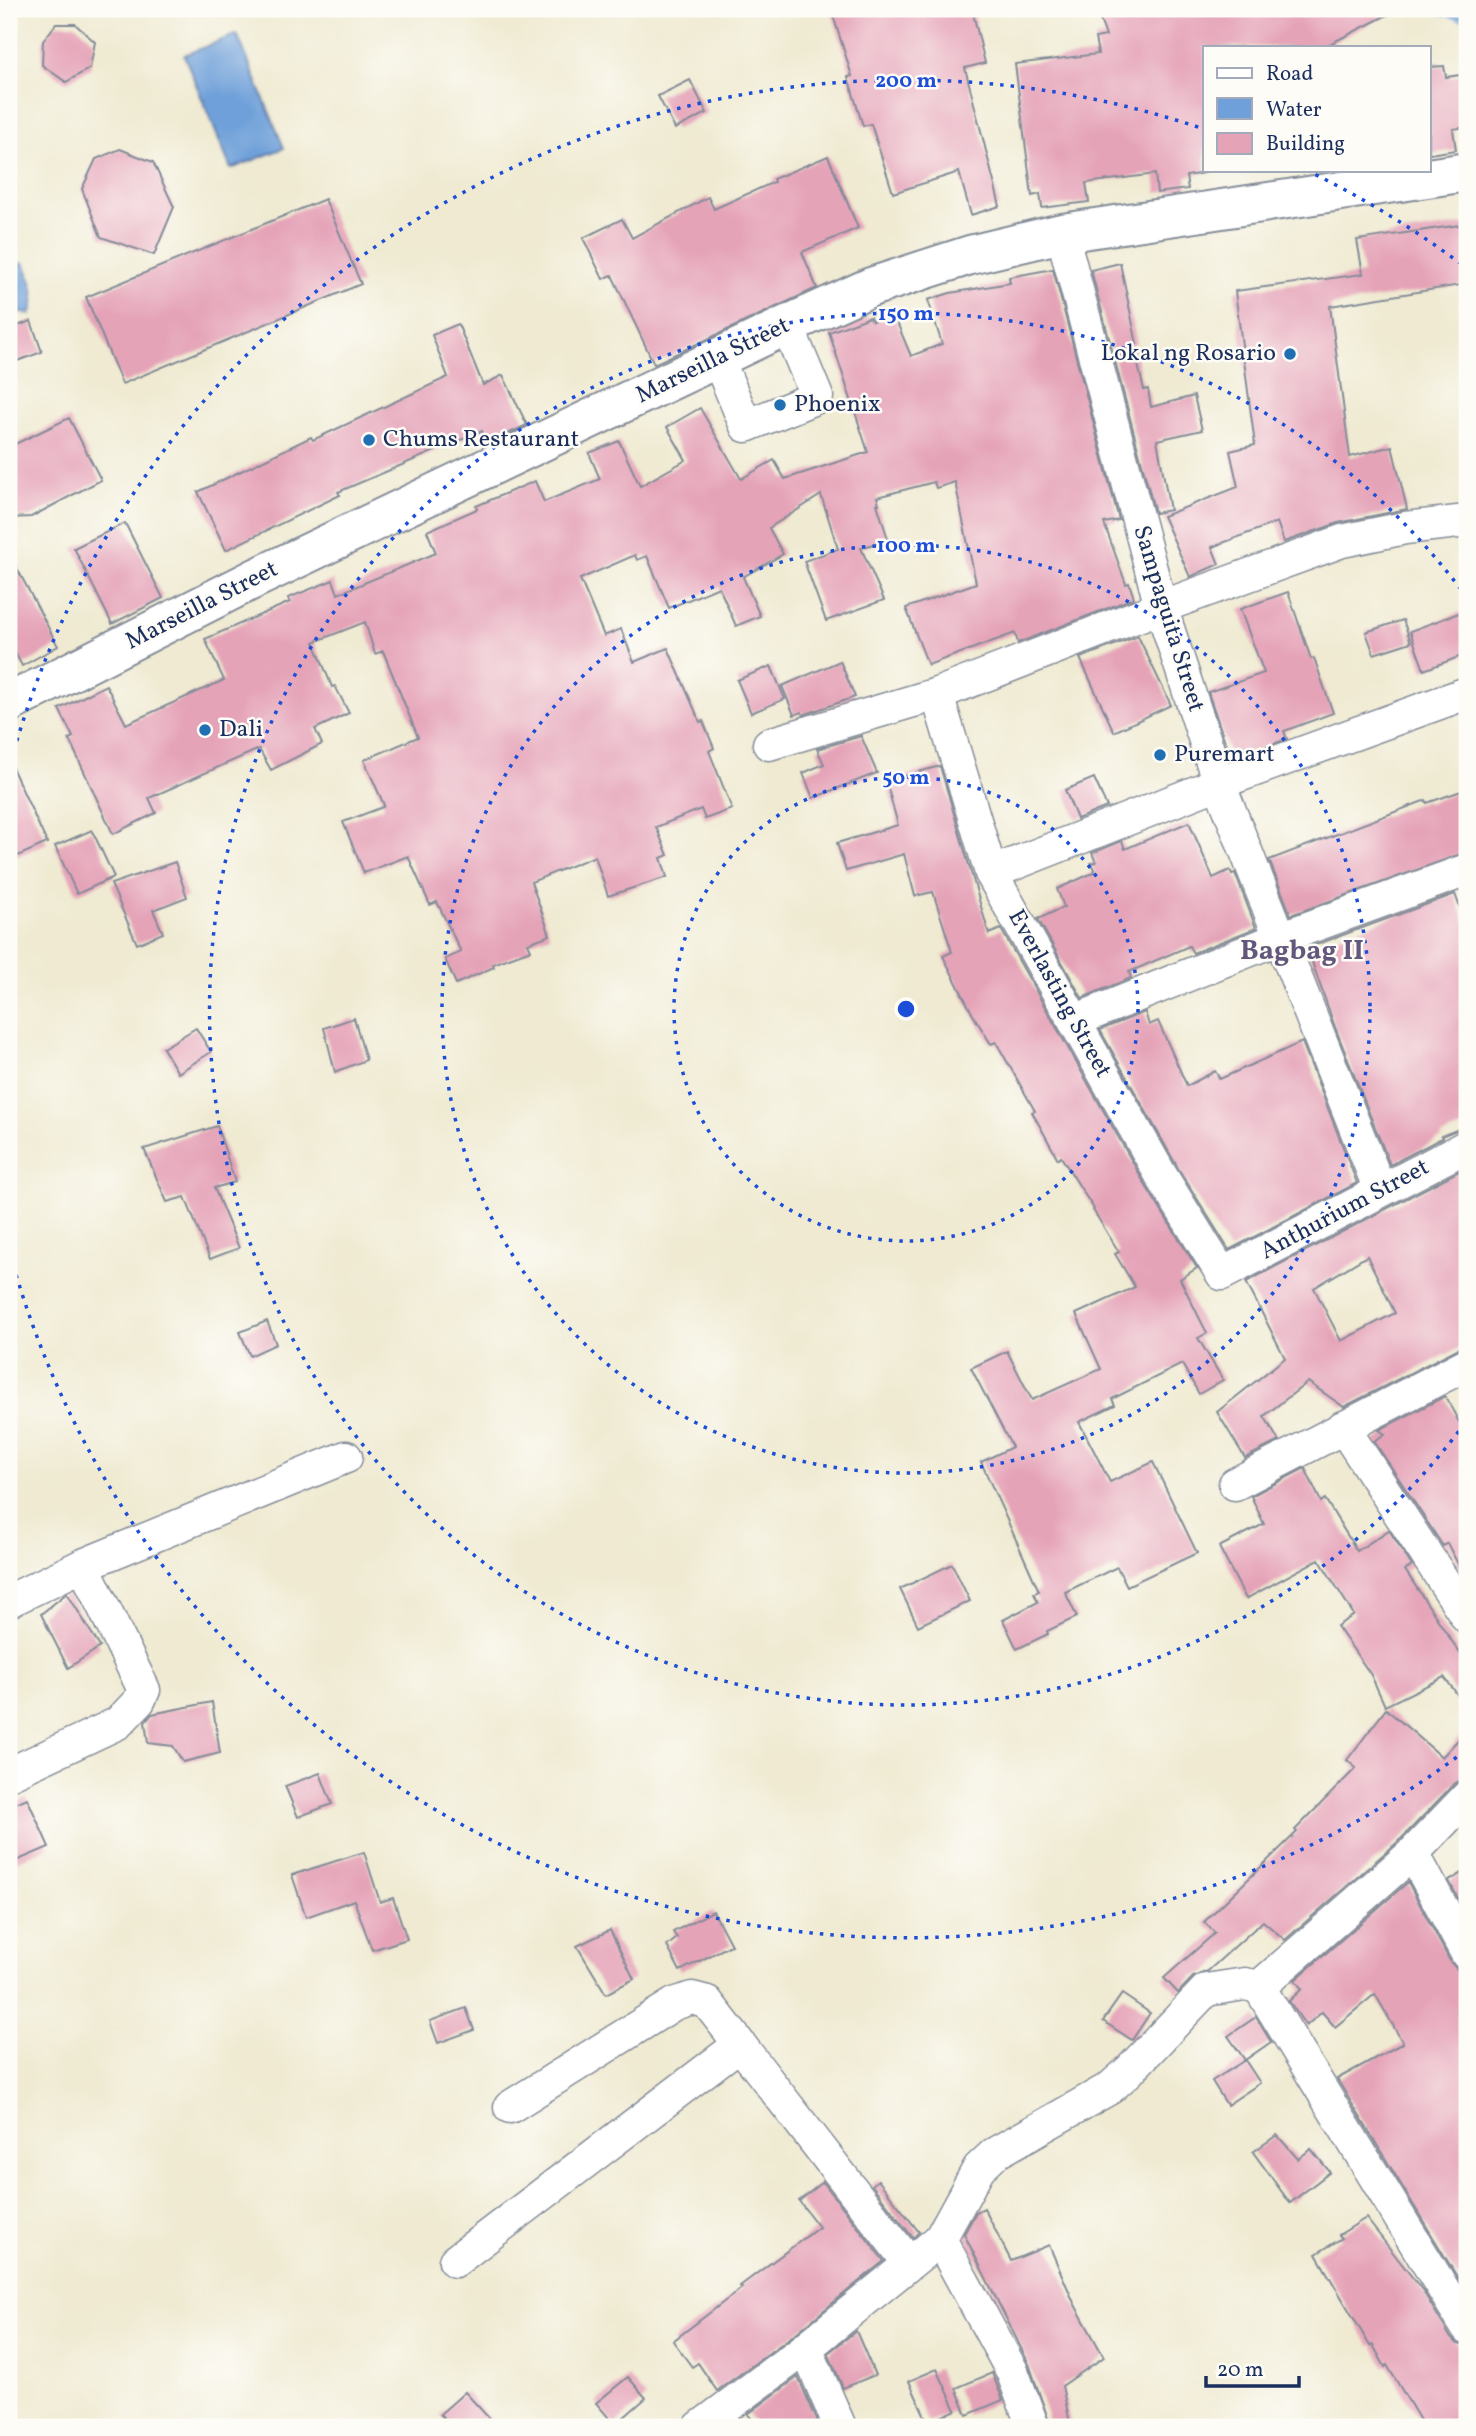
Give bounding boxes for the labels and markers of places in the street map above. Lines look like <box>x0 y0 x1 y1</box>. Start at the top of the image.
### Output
place label: Lokal ng Rosario <box>1101 337 1276 371</box>
marker: Lokal ng Rosario <box>1282 346 1298 362</box>
place label: Phoenix <box>794 388 880 422</box>
marker: Phoenix <box>772 397 788 413</box>
place label: Chums Restaurant <box>383 423 579 457</box>
marker: Chums Restaurant <box>361 432 377 448</box>
place label: Dali <box>219 713 263 747</box>
marker: Dali <box>197 722 213 738</box>
place label: Puremart <box>1174 738 1275 772</box>
marker: Puremart <box>1152 747 1168 763</box>
centre of rings <box>894 997 918 1021</box>

